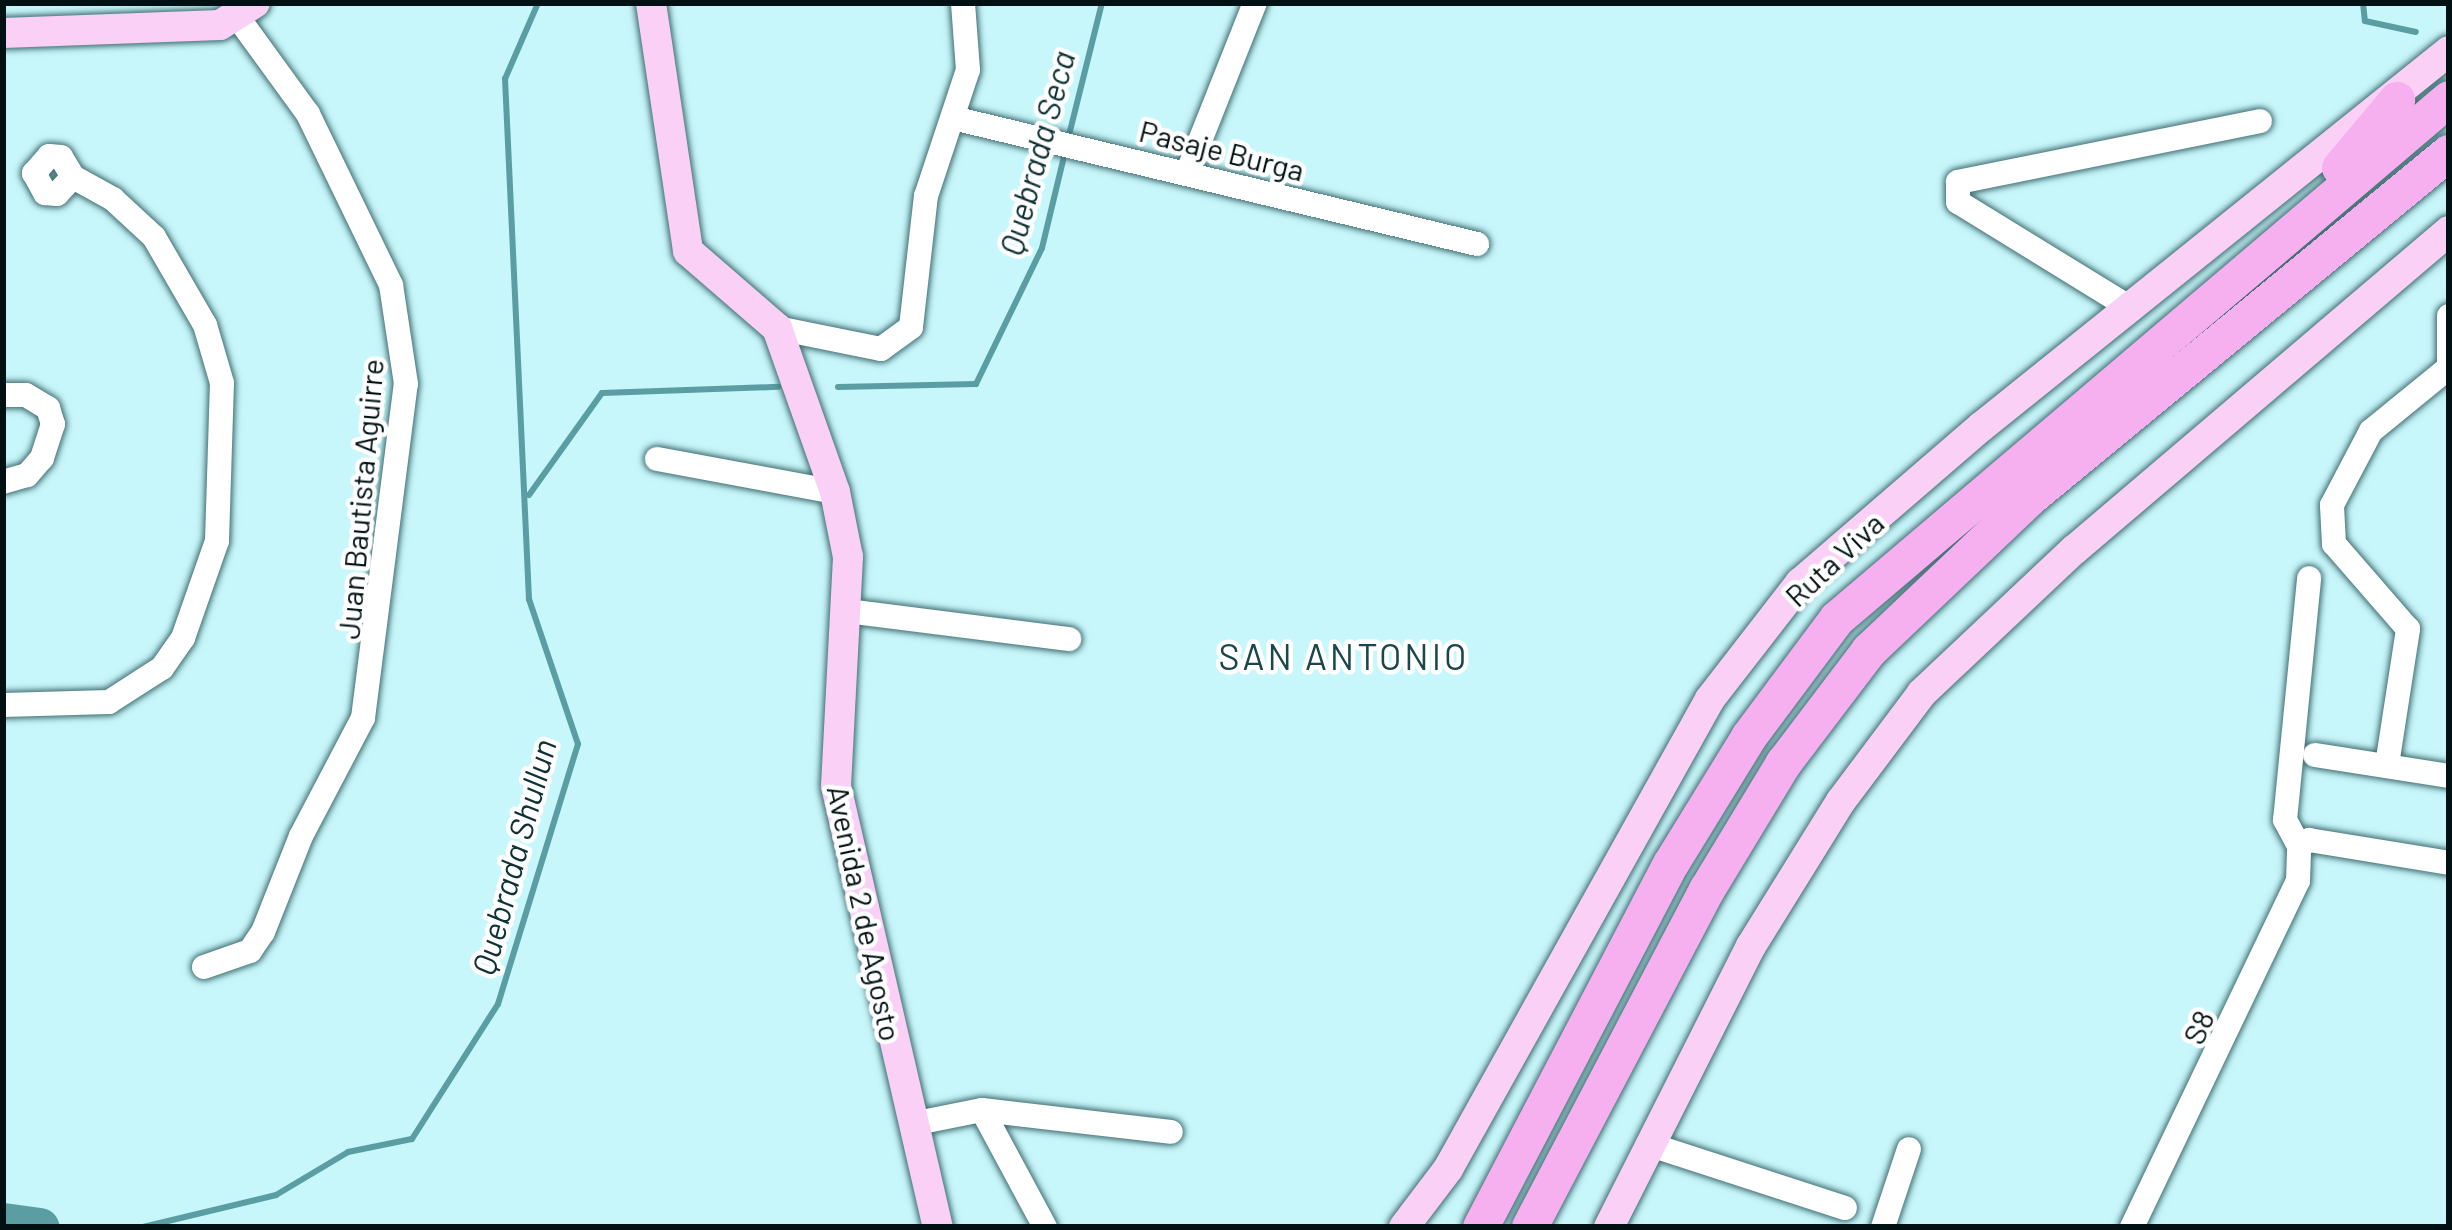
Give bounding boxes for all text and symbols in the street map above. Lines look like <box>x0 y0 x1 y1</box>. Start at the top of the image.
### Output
water label: Quebrada Seca <box>991 46 1083 260</box>
street label: Pasaje Burga <box>1136 112 1308 188</box>
street label: Juan Bautista Aguirre <box>330 357 390 641</box>
street label: Ruta Viva <box>1777 504 1891 614</box>
district label: SAN ANTONIO <box>1219 634 1469 678</box>
water label: Quebrada Shullun <box>464 735 564 979</box>
street label: Avenida 2 de Agosto <box>820 782 910 1044</box>
street label: S8 <box>2175 1005 2221 1049</box>

